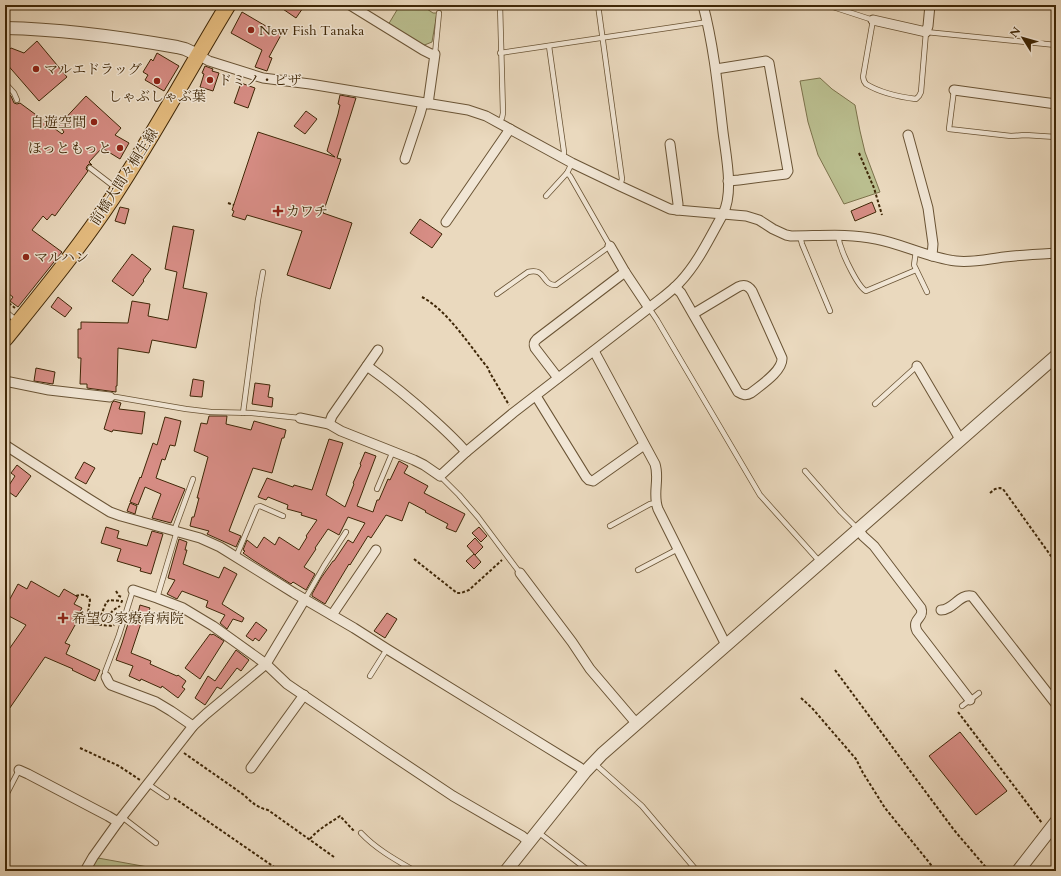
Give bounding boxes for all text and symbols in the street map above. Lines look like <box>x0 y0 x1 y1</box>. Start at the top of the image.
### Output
north arrow <box>1003 18 1043 58</box>
place label: New Fish Tanaka <box>259 21 364 40</box>
text: N <box>1007 24 1025 41</box>
marker: New Fish Tanaka <box>246 25 256 35</box>
place label: マルエドラッグ <box>44 60 142 79</box>
marker: マルエドラッグ <box>31 64 41 74</box>
place label: ドミノ・ピザ <box>218 71 302 90</box>
marker: ドミノ・ピザ <box>205 75 215 85</box>
marker: しゃぶしゃぶ葉 <box>152 76 162 86</box>
place label: しゃぶしゃぶ葉 <box>108 87 206 106</box>
place label: 自遊空間 <box>30 113 86 132</box>
marker: 自遊空間 <box>89 117 99 127</box>
street label: 前橋大間々桐生線 <box>86 125 162 229</box>
place label: ほっともっと <box>28 139 112 158</box>
marker: ほっともっと <box>115 143 125 153</box>
place label: カワチ <box>286 202 328 221</box>
marker: カワチ <box>273 206 283 216</box>
place label: マルハン <box>34 248 89 267</box>
marker: マルハン <box>21 252 31 262</box>
place label: 希望の家療育病院 <box>72 609 184 628</box>
marker: 希望の家療育病院 <box>57 612 69 624</box>

